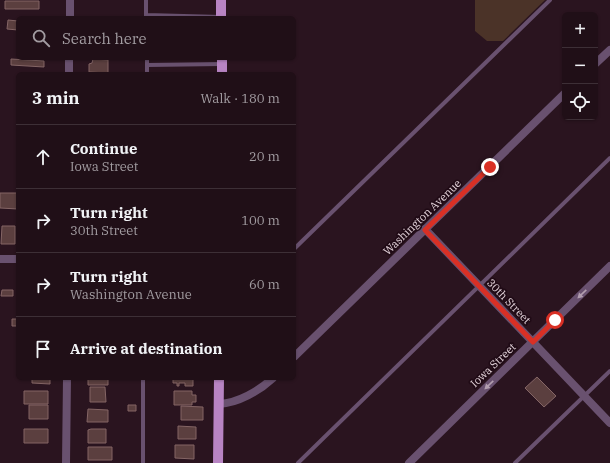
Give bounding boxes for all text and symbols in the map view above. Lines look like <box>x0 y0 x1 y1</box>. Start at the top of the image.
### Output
map controls <box>562 12 598 120</box>
button: + <box>562 12 598 48</box>
search box <box>16 16 296 60</box>
icon: search <box>30 27 52 49</box>
text: Search here <box>62 29 147 48</box>
button: − <box>562 48 598 84</box>
button: locate <box>562 84 598 120</box>
text: 3 min <box>32 87 80 109</box>
text: Walk · 180 m <box>201 90 280 107</box>
text: Continue <box>70 139 137 158</box>
icon: ahead <box>32 146 54 168</box>
text: 20 m <box>249 148 280 165</box>
text: Iowa Street <box>70 158 138 175</box>
route end <box>481 158 499 176</box>
street label: Washington Avenue <box>380 176 464 258</box>
text: Turn right <box>70 203 148 222</box>
icon: right <box>32 210 54 232</box>
text: 100 m <box>241 212 280 229</box>
text: 30th Street <box>70 222 138 239</box>
text: Turn right <box>70 267 148 286</box>
icon: right <box>32 274 54 296</box>
street label: 30th Street <box>484 275 534 327</box>
text: 60 m <box>249 276 280 293</box>
text: Washington Avenue <box>70 286 192 303</box>
one-way arrow <box>577 289 587 299</box>
route start <box>546 311 564 329</box>
icon: arrive <box>32 338 54 360</box>
text: Arrive at destination <box>70 339 222 358</box>
street label: Iowa Street <box>467 340 519 390</box>
one-way arrow <box>484 380 494 389</box>

